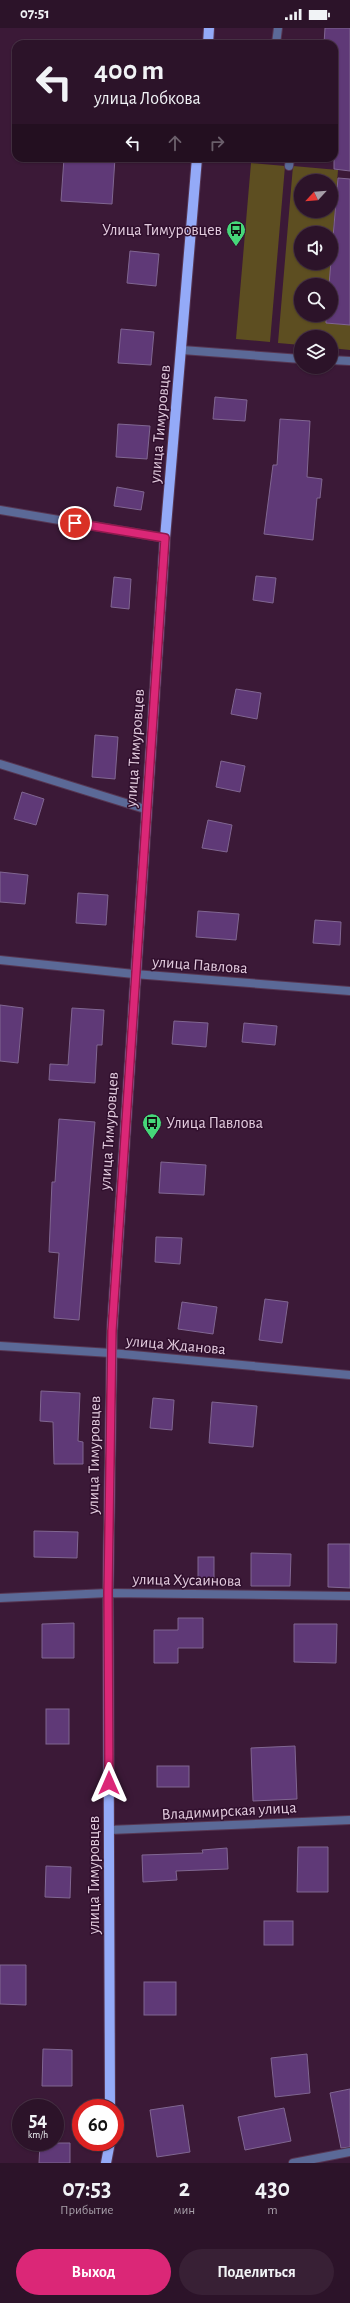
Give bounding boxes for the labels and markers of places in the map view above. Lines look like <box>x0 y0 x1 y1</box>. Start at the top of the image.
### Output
bus stop icon: Улица Тимуровцев <box>225 219 247 247</box>
place label: Улица Тимуровцев <box>102 222 222 239</box>
pin <box>58 506 92 540</box>
bus stop icon: Улица Павлова <box>141 1112 163 1140</box>
place label: Улица Павлова <box>166 1115 263 1131</box>

